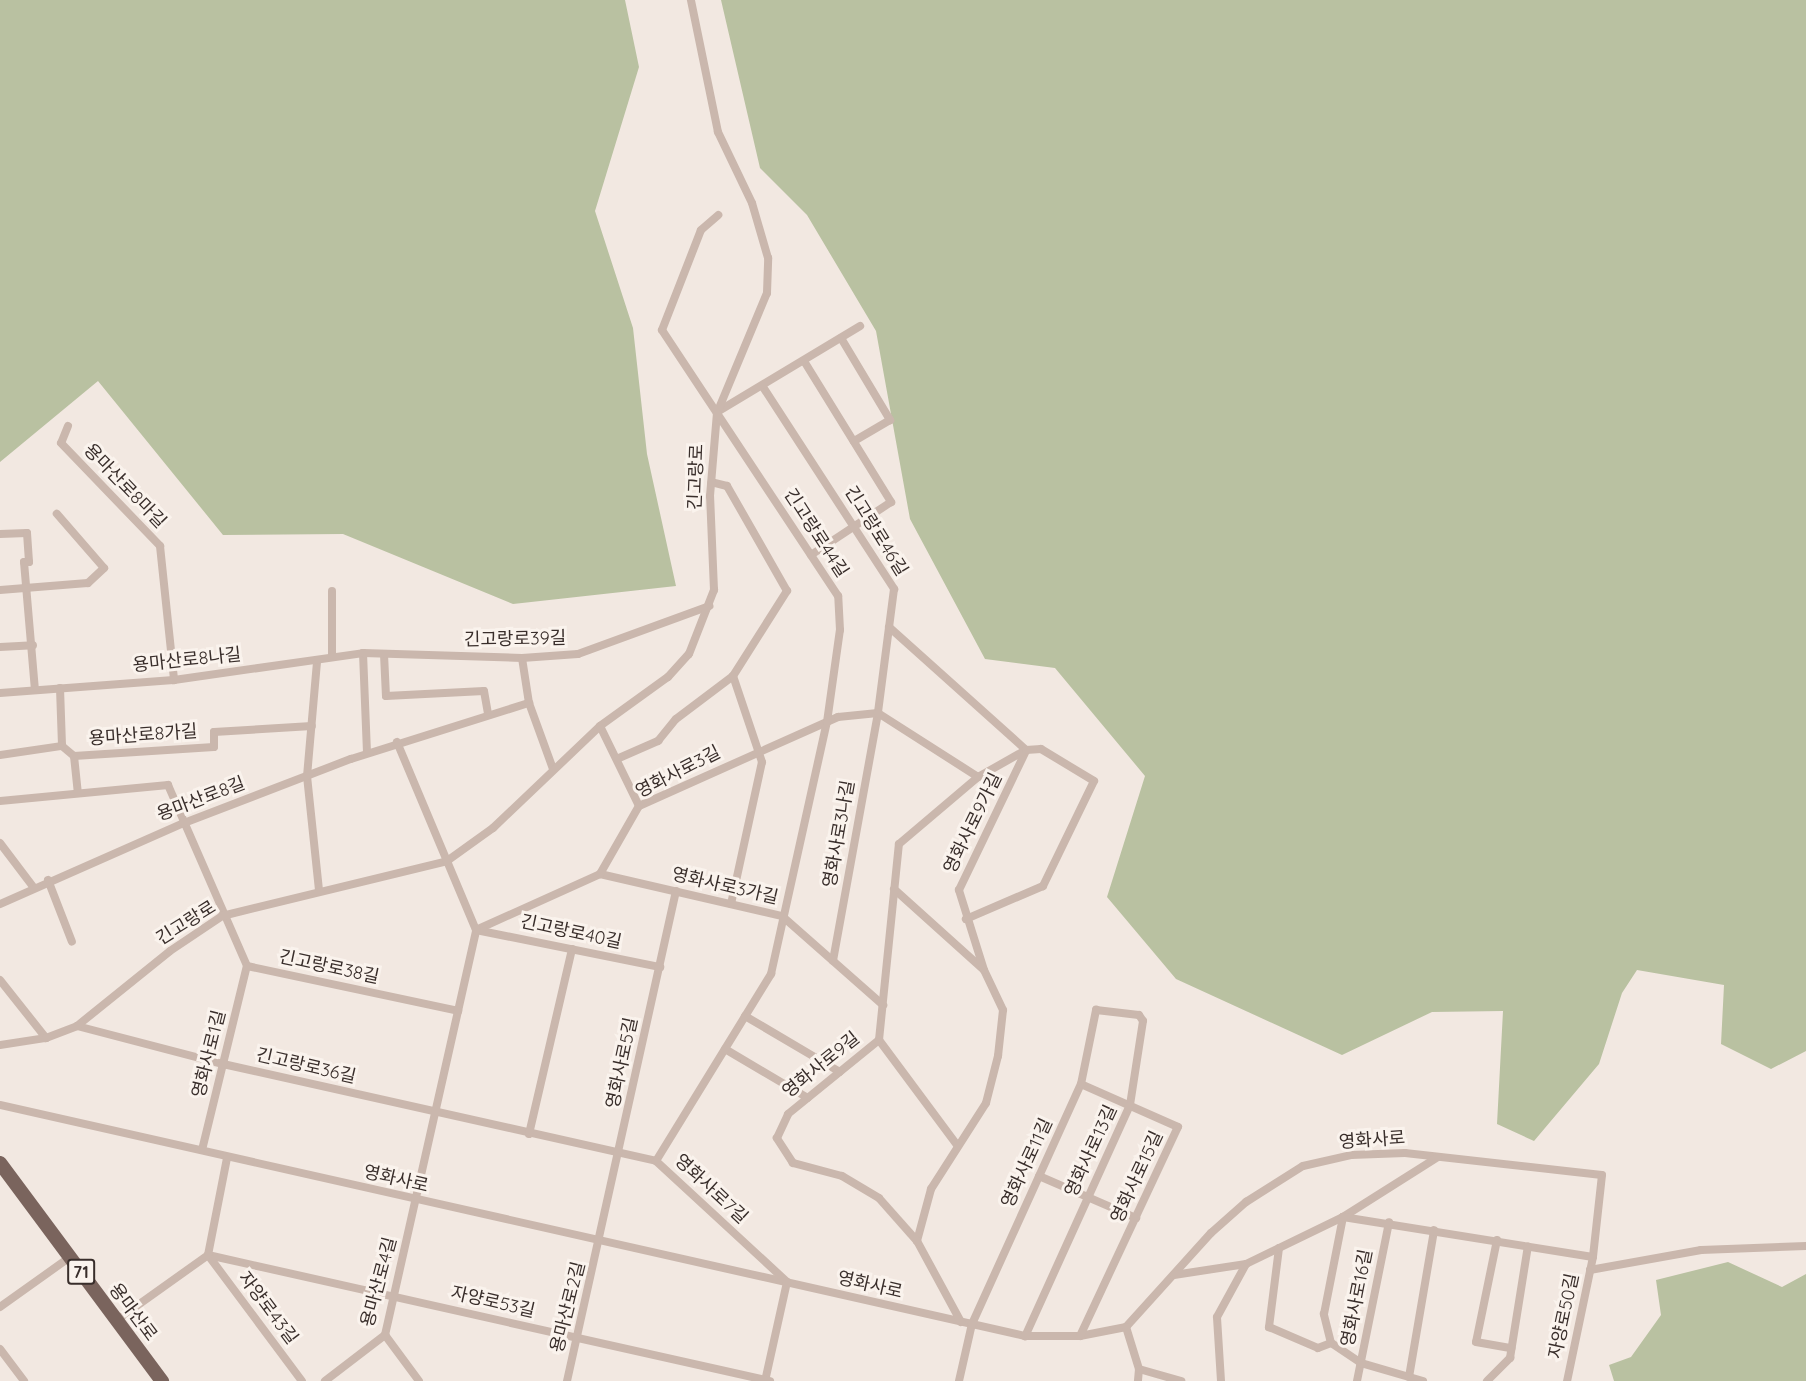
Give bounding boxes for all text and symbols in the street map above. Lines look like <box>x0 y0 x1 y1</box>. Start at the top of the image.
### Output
street label: 용마산로8마길 <box>79 439 171 533</box>
street label: 긴고랑로 <box>684 444 708 510</box>
street label: 긴고랑로46길 <box>840 482 912 580</box>
street label: 긴고랑로44길 <box>779 484 853 582</box>
street label: 긴고랑로39길 <box>464 627 566 651</box>
street label: 용마산로8나길 <box>132 644 242 676</box>
street label: 용마산로8가길 <box>88 720 198 750</box>
street label: 영화사로3길 <box>632 741 724 803</box>
street label: 영화사로9가길 <box>939 769 1007 877</box>
street label: 용마산로8길 <box>154 772 248 826</box>
street label: 영화사로3나길 <box>819 779 859 889</box>
street label: 영화사로3가길 <box>670 863 780 909</box>
street label: 긴고랑로 <box>152 896 220 950</box>
street label: 긴고랑로40길 <box>518 911 624 953</box>
street label: 긴고랑로38길 <box>277 946 381 988</box>
street label: 영화사로1길 <box>188 1008 230 1100</box>
street label: 영화사로5길 <box>602 1015 642 1111</box>
street label: 영화사로9길 <box>778 1027 864 1103</box>
street label: 긴고랑로36길 <box>254 1044 358 1088</box>
street label: 영화사로13길 <box>1060 1102 1122 1200</box>
street label: 영화사로11길 <box>997 1115 1057 1211</box>
street label: 영화사로15길 <box>1106 1127 1168 1227</box>
street label: 영화사로 <box>1338 1127 1406 1153</box>
street label: 영화사로7길 <box>670 1150 752 1228</box>
street label: 영화사로 <box>361 1161 431 1197</box>
street label: 용마산로4길 <box>357 1235 401 1329</box>
street label: 영화사로16길 <box>1337 1247 1377 1349</box>
road number: 71 <box>66 1259 96 1285</box>
street label: 용마산로2길 <box>546 1259 590 1355</box>
street label: 자양로43길 <box>234 1267 302 1349</box>
street label: 영화사로 <box>835 1267 905 1303</box>
street label: 자양로50길 <box>1544 1271 1584 1361</box>
street label: 용마산로 <box>104 1279 162 1345</box>
street label: 자양로53길 <box>449 1282 537 1322</box>

